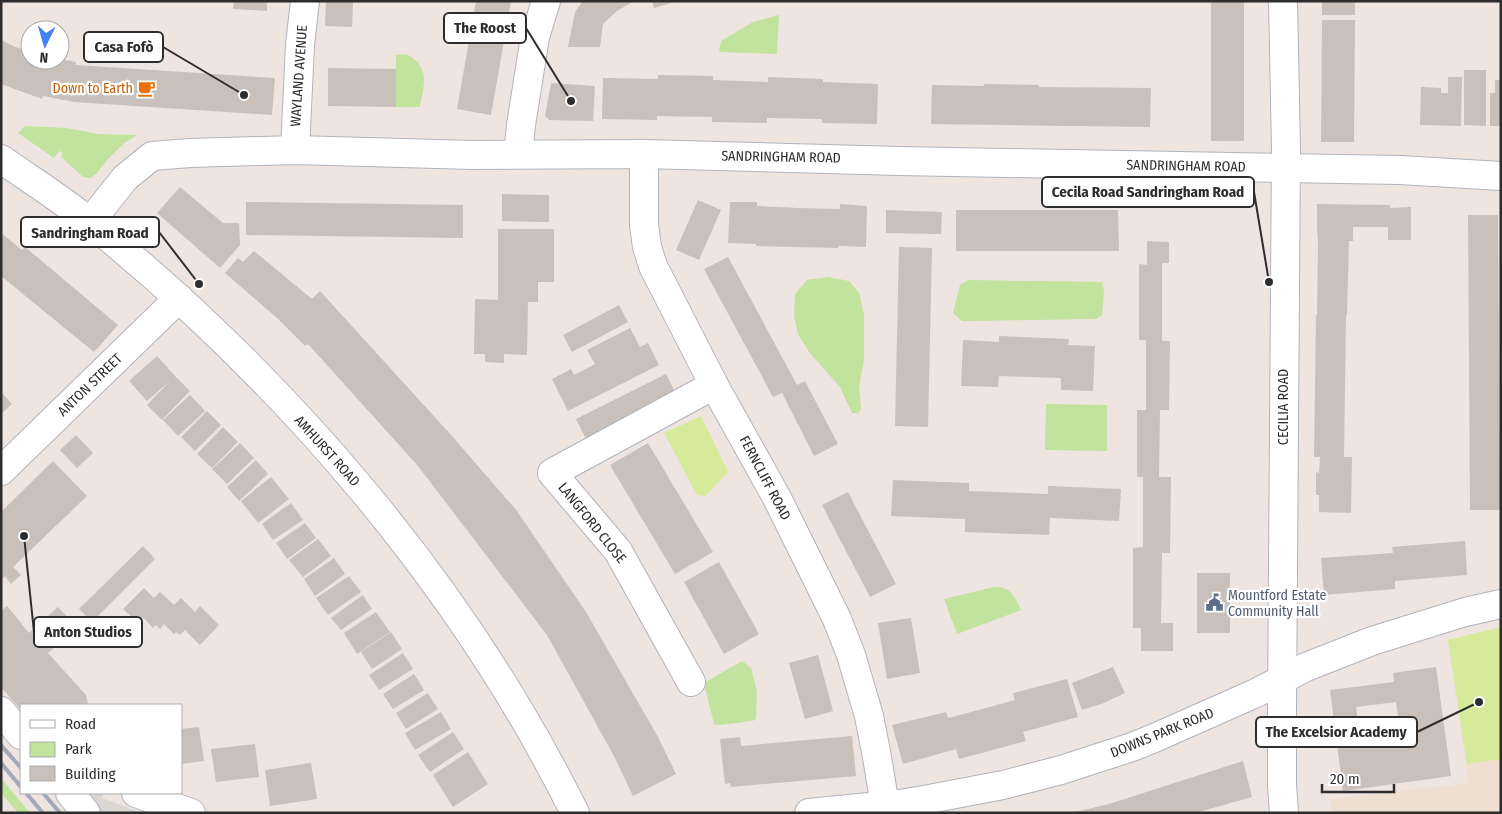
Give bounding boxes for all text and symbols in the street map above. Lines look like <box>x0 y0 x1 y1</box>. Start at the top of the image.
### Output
callout: The Roost <box>444 13 526 43</box>
text: The Roost <box>454 19 517 37</box>
north arrow <box>20 20 70 70</box>
street label: WAYLAND AVENUE <box>287 24 311 127</box>
callout: Casa Fofò <box>84 32 163 62</box>
text: Casa Fofò <box>94 38 154 56</box>
text: N <box>39 49 49 66</box>
cafe icon: Down to Earth <box>137 78 157 98</box>
place label: Down to Earth <box>53 80 133 97</box>
street label: SANDRINGHAM ROAD <box>721 147 841 167</box>
street label: SANDRINGHAM ROAD <box>1126 156 1246 176</box>
callout: Cecila Road Sandringham Road <box>1042 177 1254 207</box>
text: Cecila Road Sandringham Road <box>1052 183 1244 201</box>
callout: Sandringham Road <box>21 217 159 247</box>
text: Sandringham Road <box>31 224 149 242</box>
street label: ANTON STREET <box>54 350 126 420</box>
street label: CECILIA ROAD <box>1275 369 1292 445</box>
street label: AMHURST ROAD <box>291 412 363 490</box>
street label: FERNCLIFF ROAD <box>736 433 794 523</box>
street label: LANGFORD CLOSE <box>554 479 630 567</box>
place label: Mountford Estate Community Hall <box>1228 587 1327 620</box>
public building icon: Mountford Estate Community Hall <box>1204 593 1224 613</box>
callout: Anton Studios <box>34 617 142 647</box>
text: Anton Studios <box>43 623 132 641</box>
legend <box>20 704 182 794</box>
street label: DOWNS PARK ROAD <box>1108 705 1216 761</box>
text: Road <box>65 715 96 733</box>
callout: The Excelsior Academy <box>1256 717 1417 747</box>
text: The Excelsior Academy <box>1265 723 1407 741</box>
text: Park <box>65 740 92 758</box>
scale bar <box>1322 762 1394 794</box>
text: Building <box>65 765 116 783</box>
text: 20 m <box>1330 770 1360 788</box>

